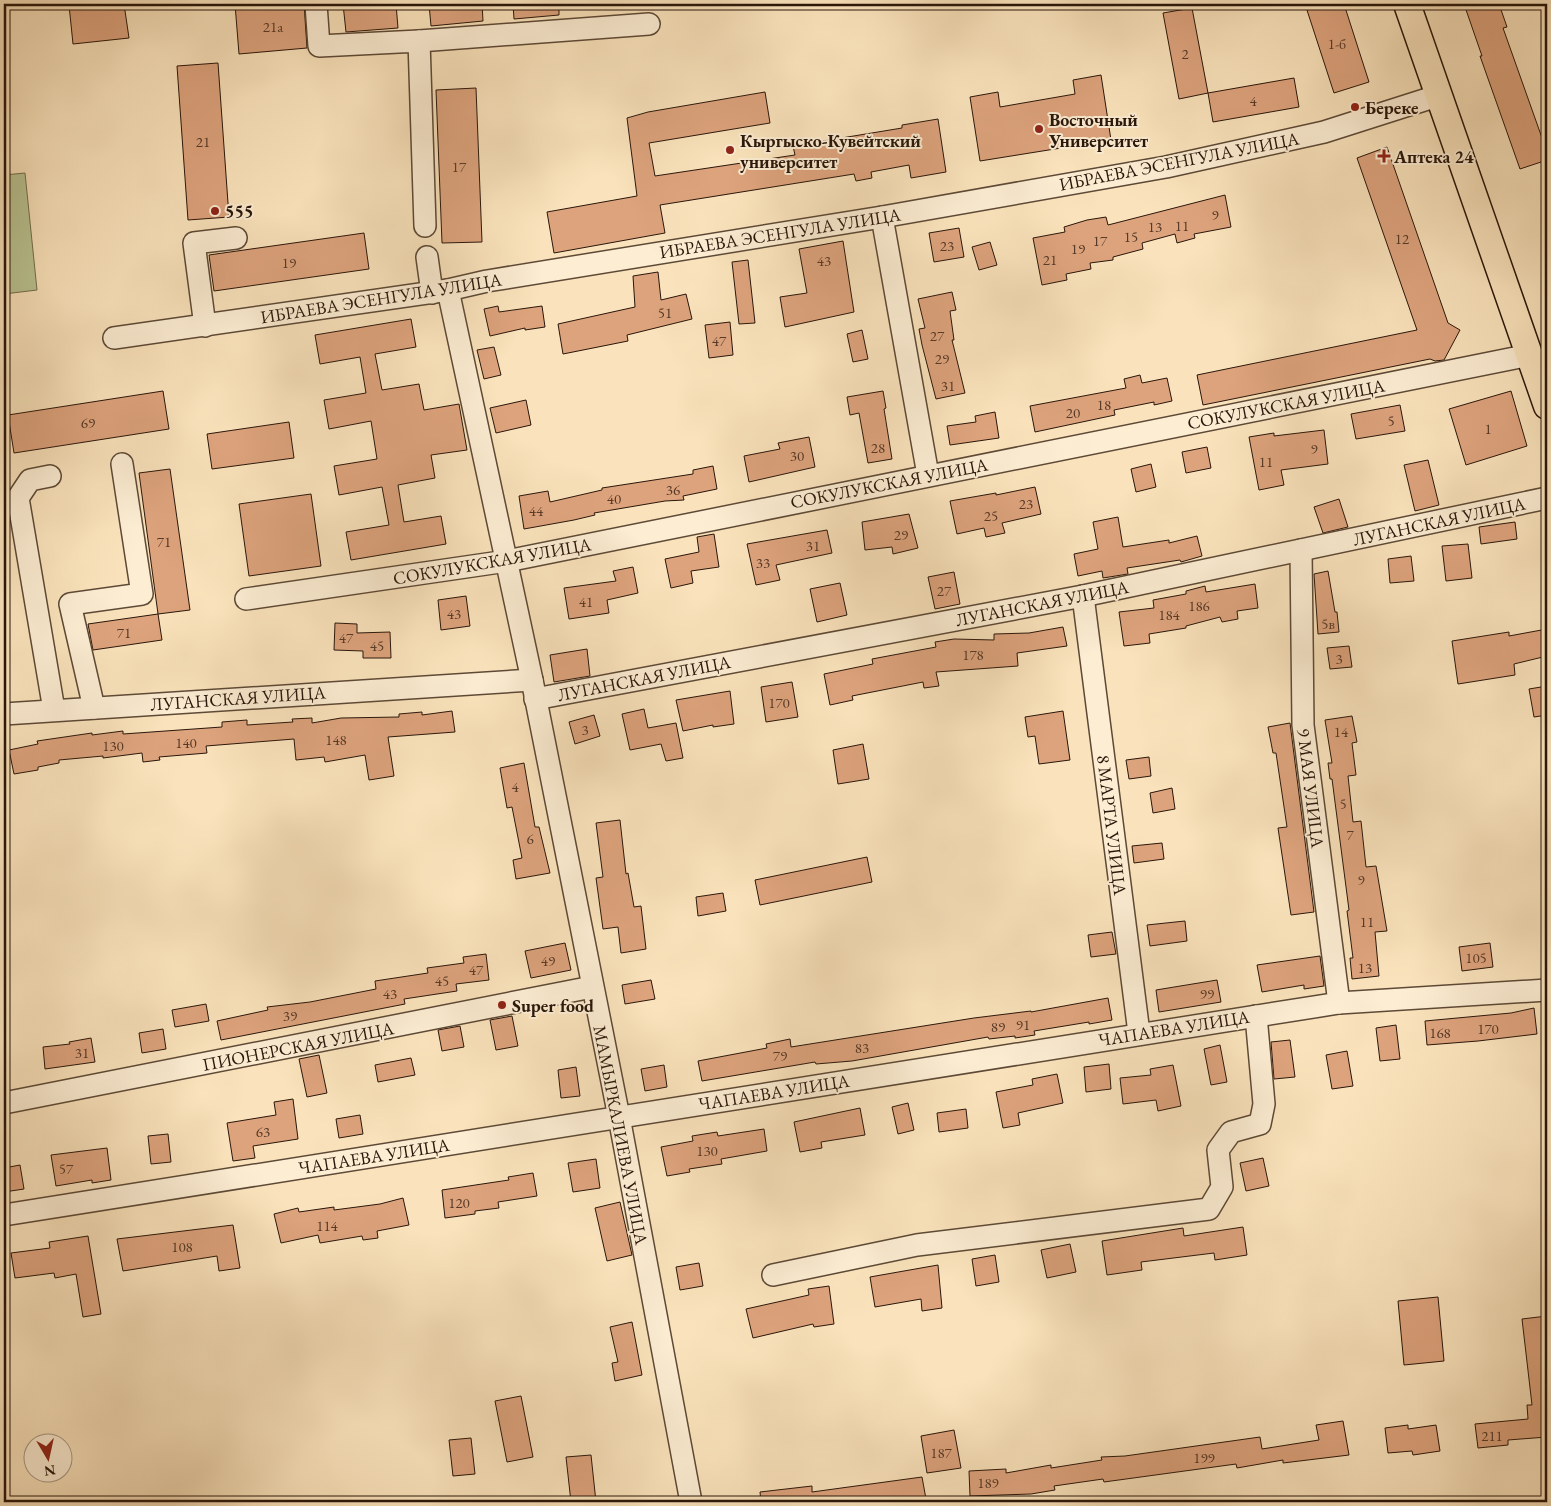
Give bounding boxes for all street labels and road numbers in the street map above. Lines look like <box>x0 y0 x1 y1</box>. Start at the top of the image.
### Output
street label: ИБРАЕВА ЭСЕНГУЛА УЛИЦА <box>1057 126 1302 196</box>
street label: ИБРАЕВА ЭСЕНГУЛА УЛИЦА <box>658 202 903 263</box>
street label: ИБРАЕВА ЭСЕНГУЛА УЛИЦА <box>259 267 504 328</box>
street label: СОКУЛУКСКАЯ УЛИЦА <box>1185 373 1387 434</box>
street label: СОКУЛУКСКАЯ УЛИЦА <box>788 452 990 513</box>
street label: ЛУГАНСКАЯ УЛИЦА <box>1351 491 1528 551</box>
street label: СОКУЛУКСКАЯ УЛИЦА <box>391 532 593 590</box>
street label: ЛУГАНСКАЯ УЛИЦА <box>954 575 1131 631</box>
street label: ЛУГАНСКАЯ УЛИЦА <box>556 650 733 706</box>
street label: ЛУГАНСКАЯ УЛИЦА <box>150 680 327 716</box>
street label: 9 МАЯ УЛИЦА <box>1292 727 1330 850</box>
street label: 8 МАРТА УЛИЦА <box>1092 753 1132 897</box>
street label: ЧАПАЕВА УЛИЦА <box>1097 1005 1252 1051</box>
street label: ПИОНЕРСКАЯ УЛИЦА <box>200 1016 396 1076</box>
street label: МАМЫРКАЛИЕВА УЛИЦА <box>588 1023 654 1247</box>
street label: ЧАПАЕВА УЛИЦА <box>697 1069 852 1115</box>
street label: ЧАПАЕВА УЛИЦА <box>297 1133 452 1179</box>

